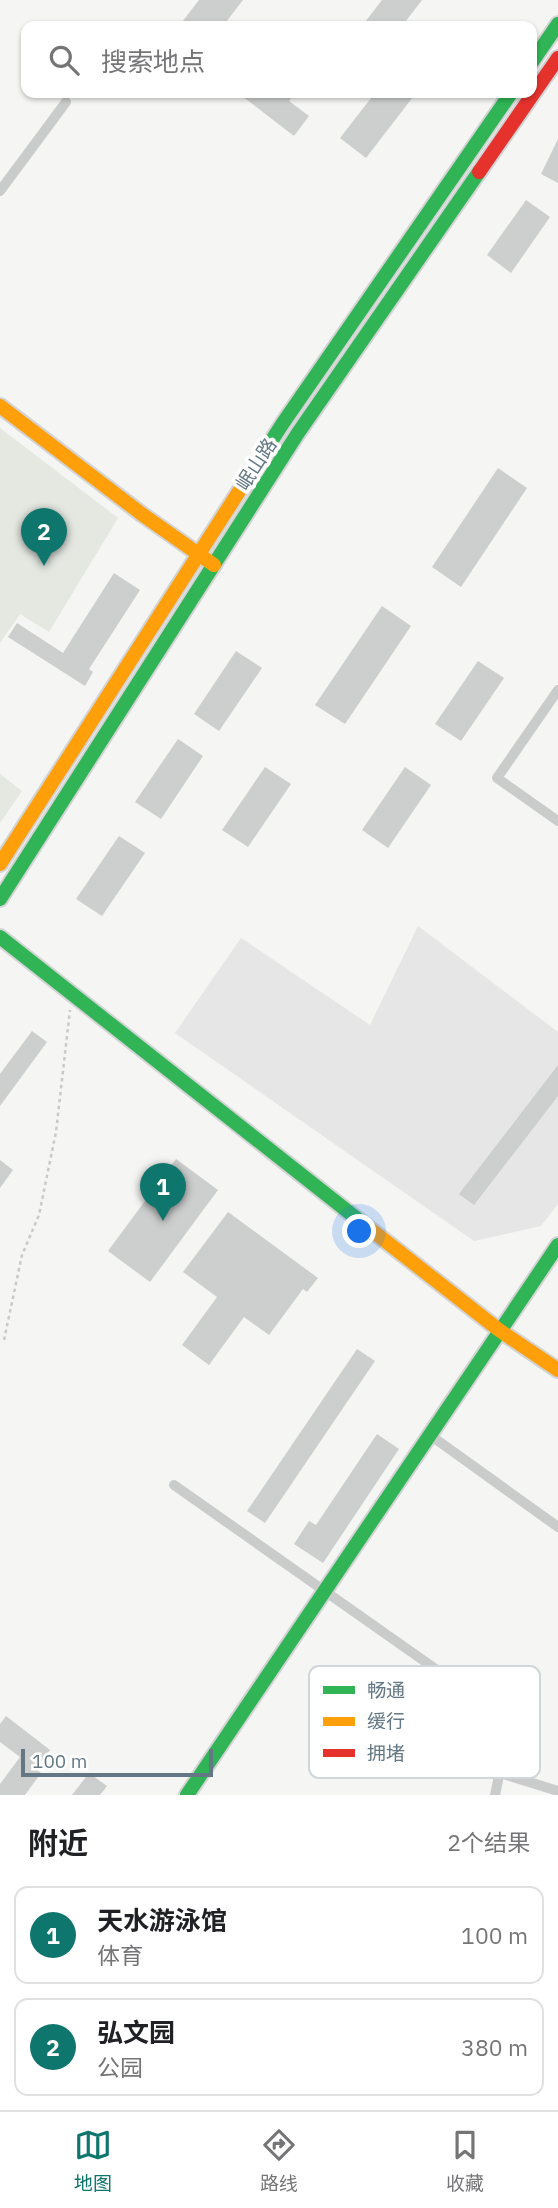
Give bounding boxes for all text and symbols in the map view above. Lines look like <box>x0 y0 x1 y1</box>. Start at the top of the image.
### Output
search box <box>21 21 537 98</box>
icon: search <box>45 41 83 79</box>
text: 搜索地点 <box>101 44 205 78</box>
street label: 岷山路 <box>230 434 282 494</box>
pin: 2 <box>21 508 67 566</box>
pin: 1 <box>140 1163 186 1221</box>
your location <box>342 1214 376 1248</box>
legend <box>309 1666 540 1778</box>
text: 畅通 <box>367 1678 405 1702</box>
text: 缓行 <box>367 1709 405 1733</box>
text: 拥堵 <box>367 1741 405 1765</box>
scale bar <box>21 1746 214 1778</box>
text: 100 m <box>32 1749 87 1773</box>
text: 附近 <box>28 1823 88 1862</box>
text: 2个结果 <box>447 1827 530 1857</box>
text: 天水游泳馆 <box>97 1903 227 1937</box>
text: 1 <box>46 1920 60 1950</box>
text: 100 m <box>461 1920 528 1950</box>
text: 体育 <box>97 1940 143 1970</box>
text: 弘文园 <box>97 2015 175 2049</box>
text: 2 <box>46 2032 60 2062</box>
text: 380 m <box>461 2032 528 2062</box>
text: 公园 <box>97 2052 143 2082</box>
tab: 地图 <box>74 2126 112 2195</box>
tab: 路线 <box>260 2126 298 2195</box>
tab: 收藏 <box>446 2126 484 2195</box>

